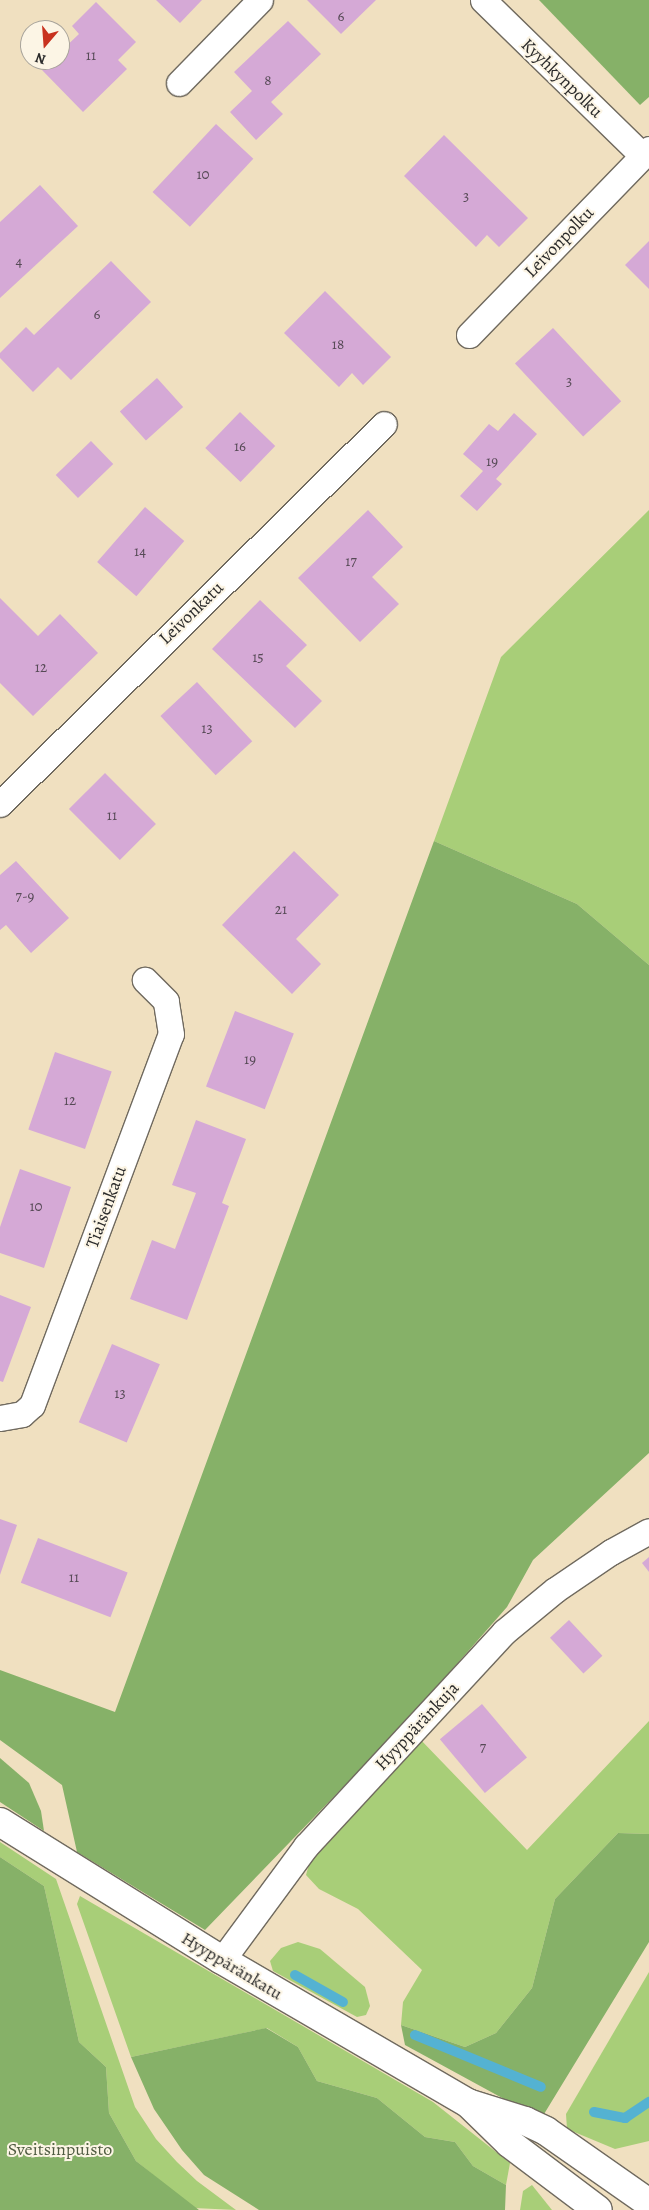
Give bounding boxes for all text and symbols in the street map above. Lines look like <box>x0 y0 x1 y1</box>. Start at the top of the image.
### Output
house number: 6 <box>338 8 344 26</box>
north arrow <box>20 20 70 70</box>
street label: Kyyhkynpolku <box>517 34 607 122</box>
house number: 11 <box>86 47 96 65</box>
text: N <box>33 48 48 69</box>
house number: 8 <box>264 72 272 90</box>
house number: 10 <box>196 166 210 184</box>
house number: 3 <box>463 188 469 206</box>
street label: Leivonpolku <box>520 202 598 282</box>
house number: 4 <box>16 253 22 271</box>
house number: 6 <box>94 306 100 324</box>
house number: 18 <box>332 336 344 354</box>
house number: 3 <box>566 373 572 391</box>
house number: 16 <box>234 438 246 456</box>
house number: 19 <box>486 453 498 471</box>
house number: 14 <box>134 543 146 561</box>
house number: 17 <box>345 553 357 571</box>
street label: Leivonkatu <box>154 577 228 649</box>
house number: 15 <box>252 649 264 667</box>
house number: 12 <box>35 659 47 677</box>
house number: 13 <box>201 720 213 738</box>
house number: 11 <box>107 807 117 825</box>
house number: 7-9 <box>16 888 34 906</box>
house number: 21 <box>275 901 287 919</box>
house number: 19 <box>244 1051 256 1069</box>
house number: 12 <box>64 1092 76 1110</box>
street label: Tiaisenkatu <box>81 1163 131 1251</box>
house number: 10 <box>29 1198 43 1216</box>
house number: 13 <box>114 1385 126 1403</box>
house number: 11 <box>69 1569 79 1587</box>
street label: Hyyppäränkuja <box>371 1677 463 1775</box>
house number: 7 <box>480 1739 486 1757</box>
street label: Hyyppäränkatu <box>178 1927 286 2005</box>
park label: Sveitsinpuisto <box>8 2138 112 2160</box>

